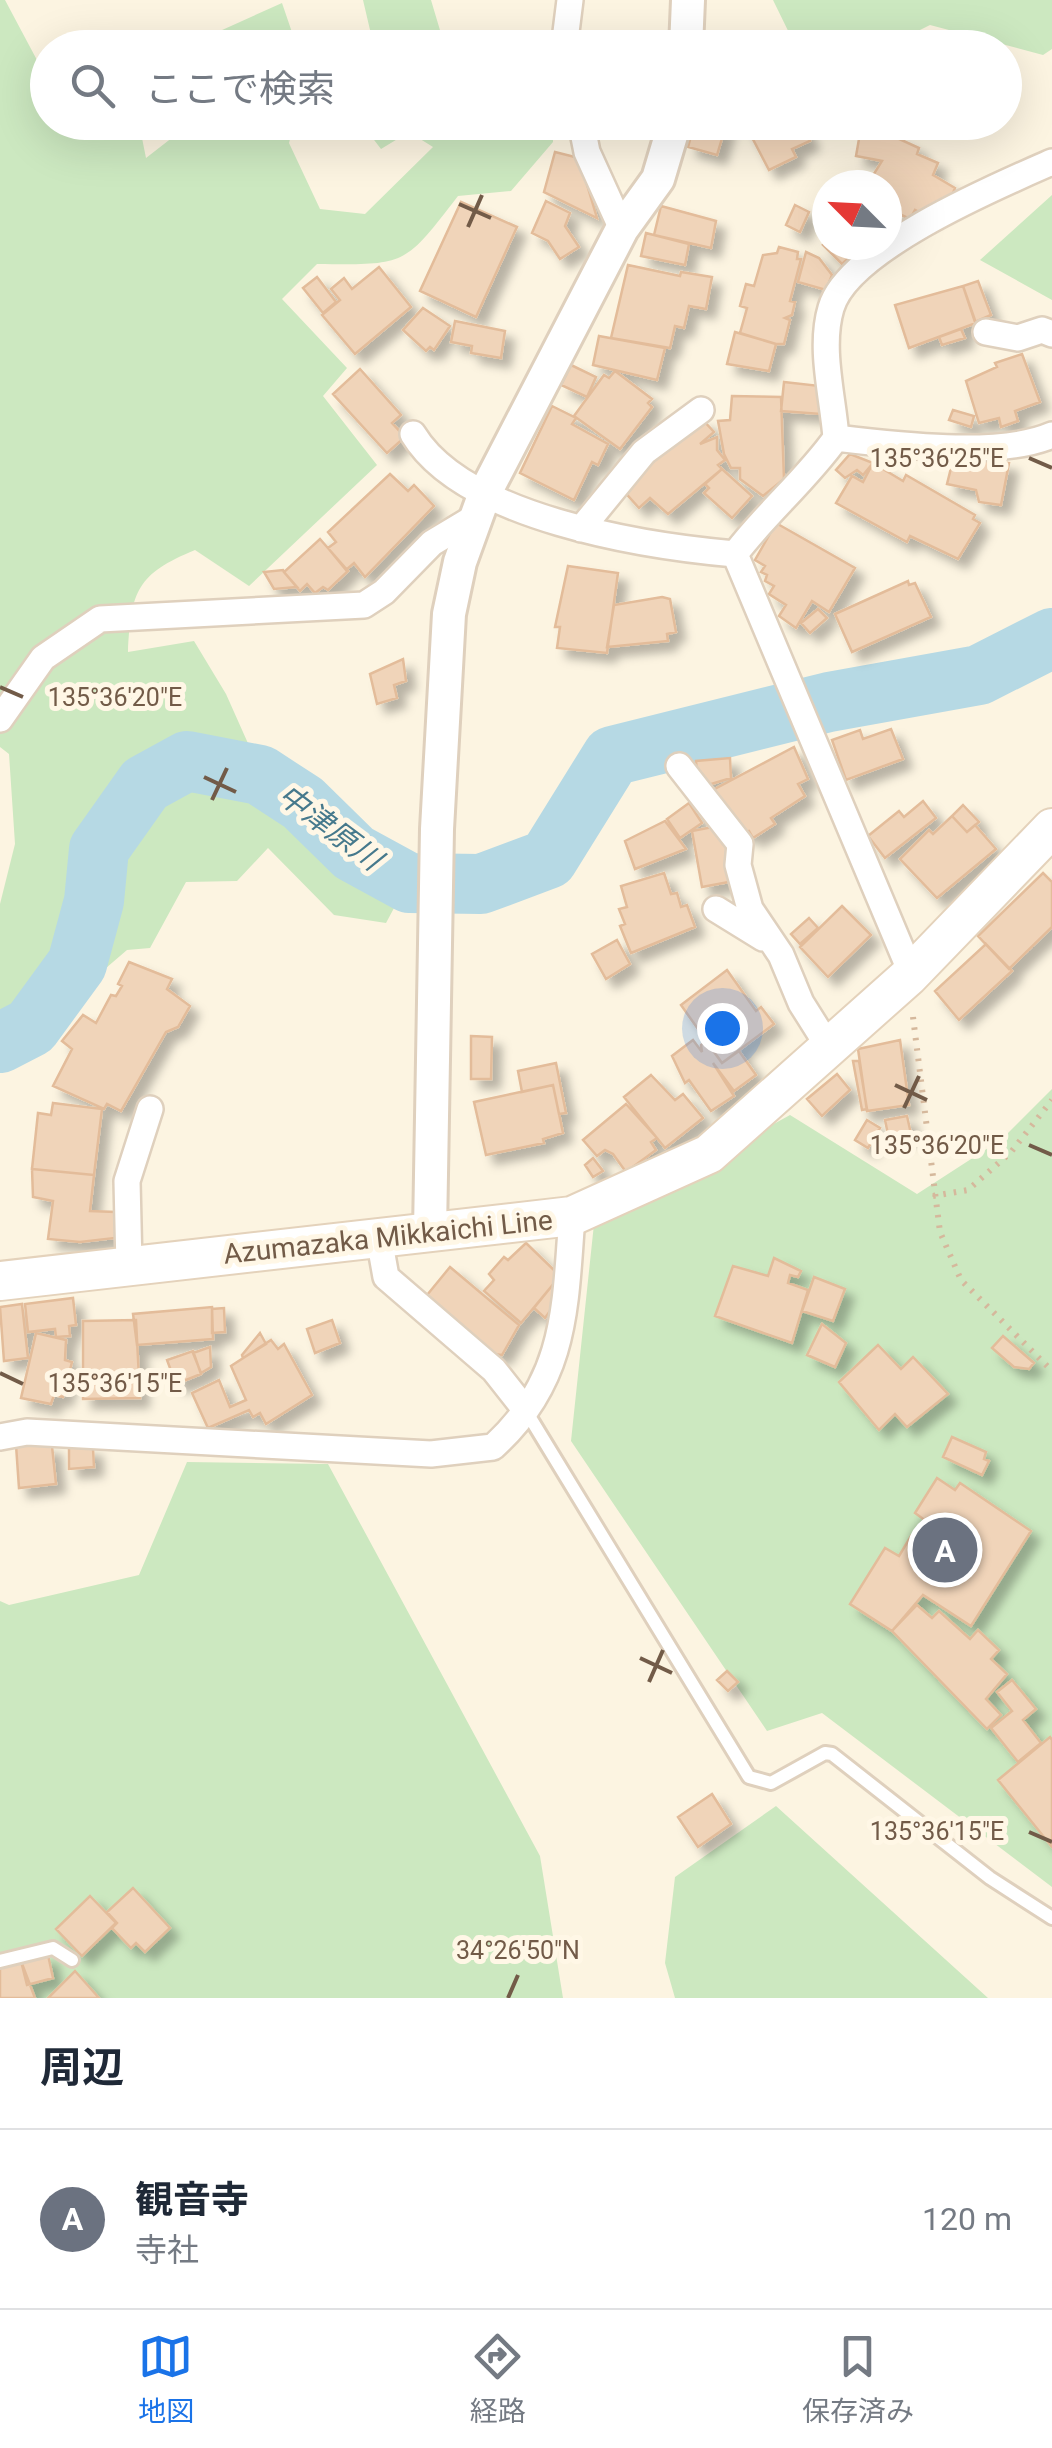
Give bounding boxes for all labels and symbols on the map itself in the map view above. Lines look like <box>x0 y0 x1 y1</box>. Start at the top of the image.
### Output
north arrow <box>812 170 902 260</box>
text: 135°36'25"E <box>870 444 1004 473</box>
text: 135°36'20"E <box>48 683 182 712</box>
water label: 中津原川 <box>272 777 391 879</box>
your location <box>697 1003 748 1054</box>
text: 135°36'20"E <box>870 1131 1004 1160</box>
street label: Azumazaka Mikkaichi Line <box>222 1203 554 1271</box>
text: 135°36'15"E <box>48 1369 182 1398</box>
pin: A <box>912 1512 978 1588</box>
text: 135°36'15"E <box>870 1817 1004 1846</box>
text: 34°26'50"N <box>456 1936 580 1965</box>

